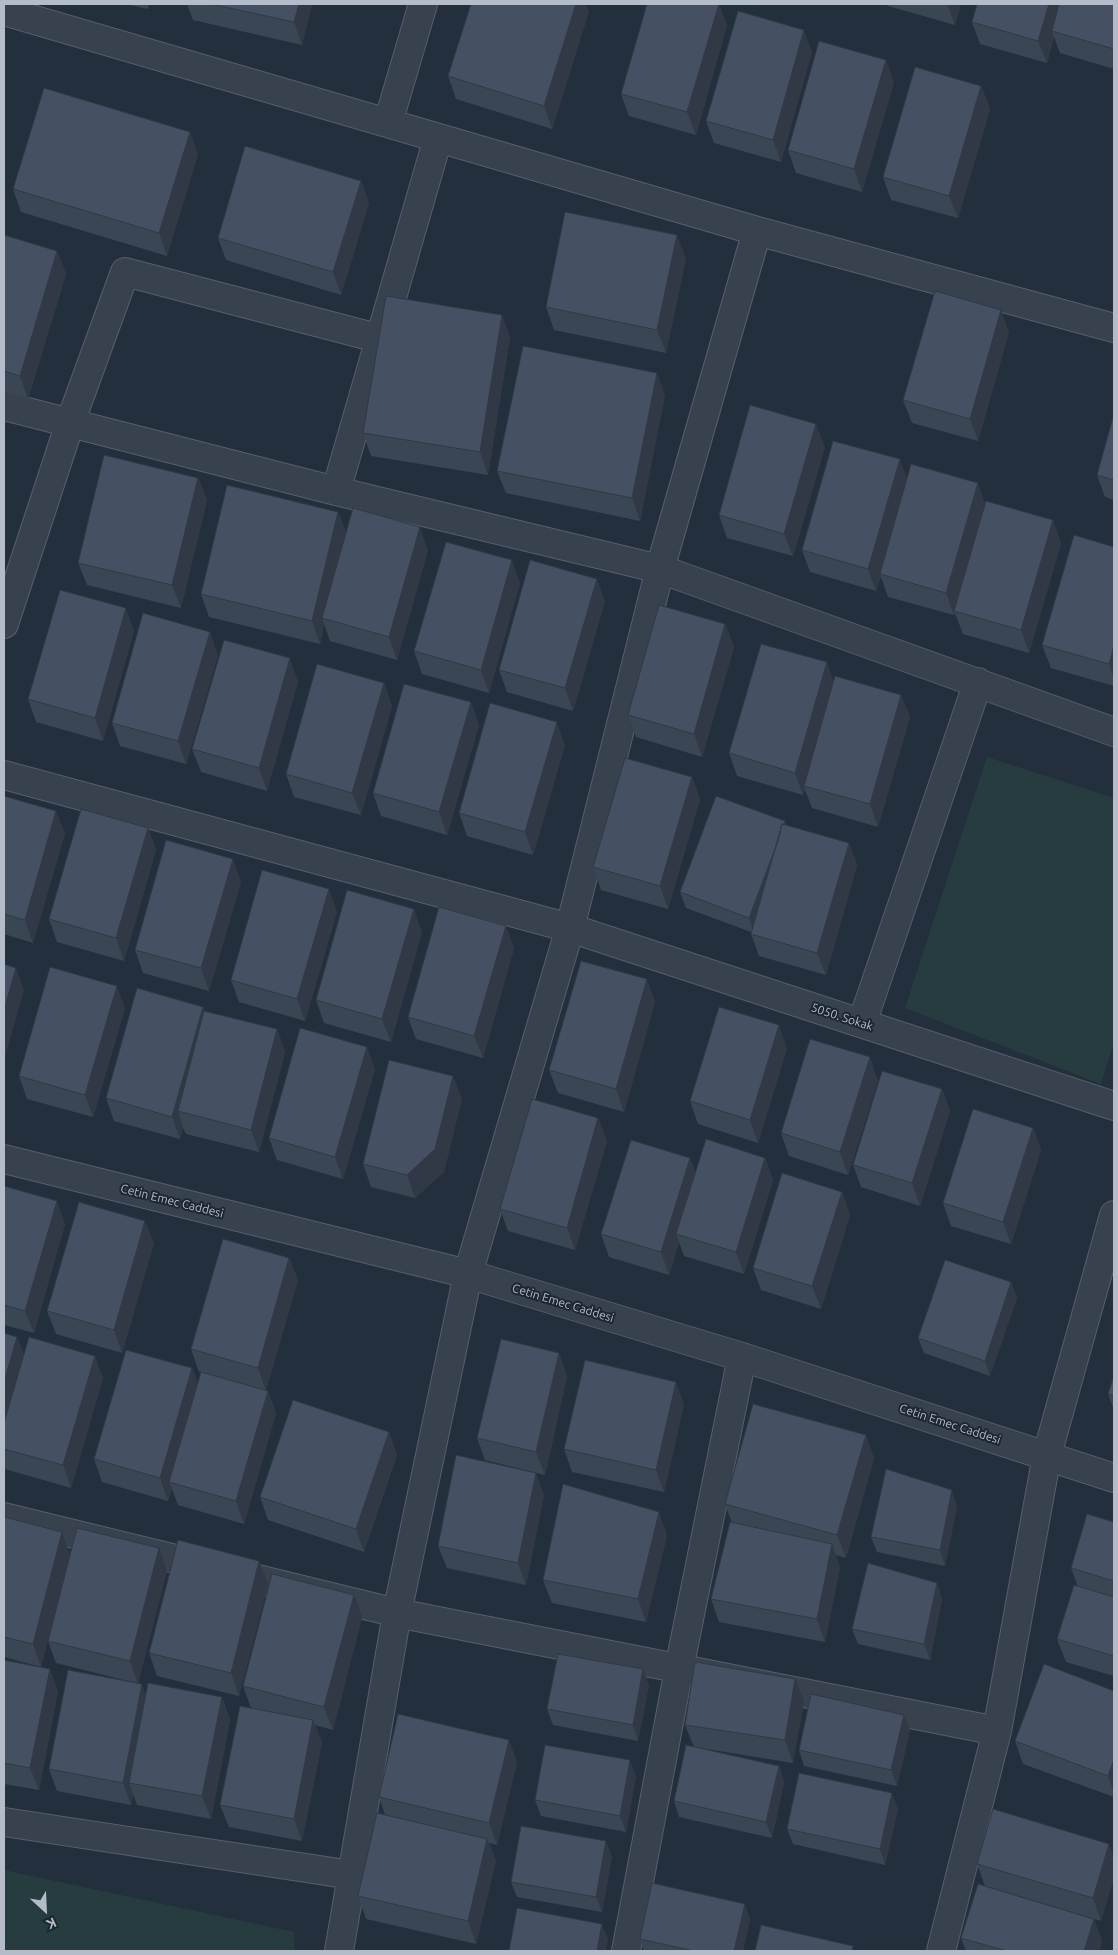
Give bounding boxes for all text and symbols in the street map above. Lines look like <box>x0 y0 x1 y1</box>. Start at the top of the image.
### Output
street label: 5050. Sokak <box>809 1000 875 1034</box>
street label: Cetin Emec Caddesi <box>119 1181 225 1221</box>
street label: Cetin Emec Caddesi <box>510 1281 616 1325</box>
street label: Cetin Emec Caddesi <box>898 1401 1002 1447</box>
north arrow <box>20 1885 70 1935</box>
text: K <box>44 1914 59 1933</box>

